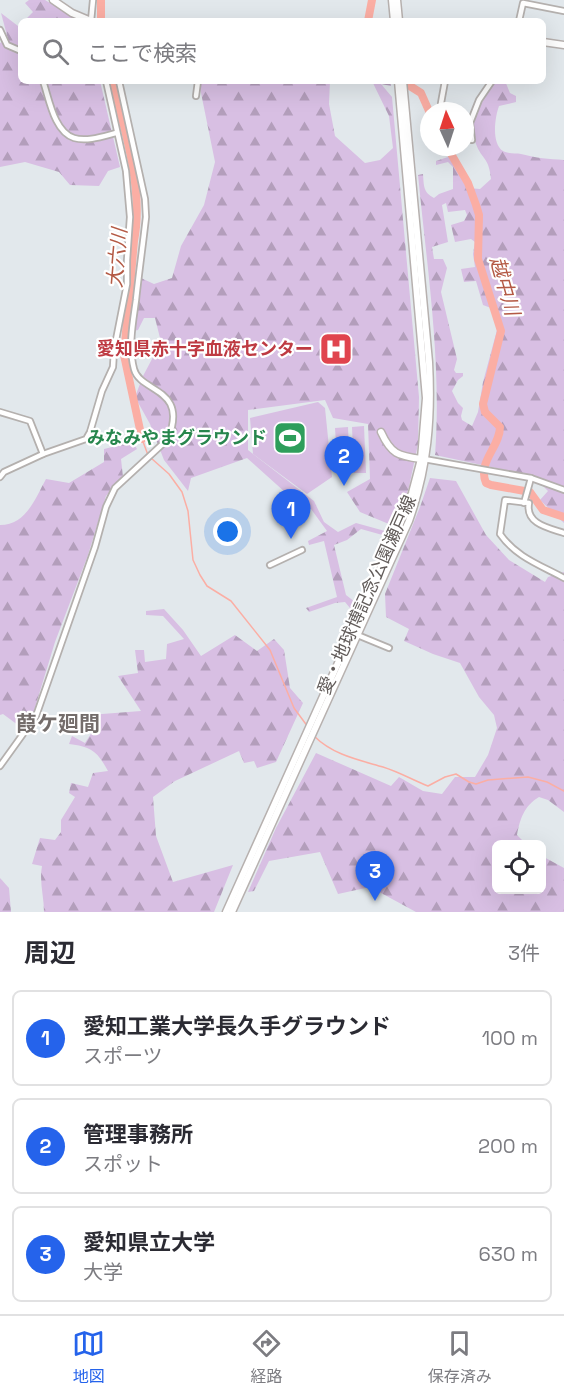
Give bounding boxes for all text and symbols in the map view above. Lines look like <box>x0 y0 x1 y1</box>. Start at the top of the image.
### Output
search box <box>18 18 546 84</box>
icon: search <box>39 35 72 68</box>
text: ここで検索 <box>87 39 197 67</box>
north arrow <box>420 102 474 156</box>
water label: 大六川 <box>101 225 133 289</box>
water label: 越中川 <box>484 254 526 320</box>
hospital icon: 愛知県赤十字血液センター <box>318 331 354 367</box>
place label: 愛知県赤十字血液センター <box>97 337 313 360</box>
sports icon: みなみやまグラウンド <box>272 420 308 456</box>
place label: みなみやまグラウンド <box>87 426 267 449</box>
pin: 2 <box>324 436 364 486</box>
pin: 1 <box>272 490 310 539</box>
street label: 愛・地球博記念公園瀬戸線 <box>312 491 421 698</box>
your location <box>213 517 242 546</box>
district label: 葭ケ廻間 <box>16 710 100 737</box>
map controls <box>492 840 546 894</box>
button: locate <box>492 840 546 894</box>
pin: 3 <box>356 852 394 901</box>
text: 周辺 <box>24 936 76 970</box>
text: 3件 <box>508 940 540 966</box>
text: 愛知工業大学長久手グラウンド <box>83 1012 391 1040</box>
text: 1 <box>41 1025 50 1051</box>
text: 100 m <box>482 1025 538 1051</box>
text: スポーツ <box>83 1043 163 1069</box>
text: 管理事務所 <box>83 1120 193 1148</box>
text: 2 <box>40 1133 51 1159</box>
text: 200 m <box>478 1133 538 1159</box>
text: スポット <box>83 1151 163 1177</box>
text: 愛知県立大学 <box>83 1228 215 1256</box>
text: 3 <box>39 1241 52 1267</box>
text: 630 m <box>479 1241 538 1267</box>
text: 大学 <box>83 1259 123 1285</box>
tab: 地図 <box>72 1327 105 1387</box>
tab: 経路 <box>250 1327 283 1387</box>
tab: 保存済み <box>428 1327 492 1387</box>

